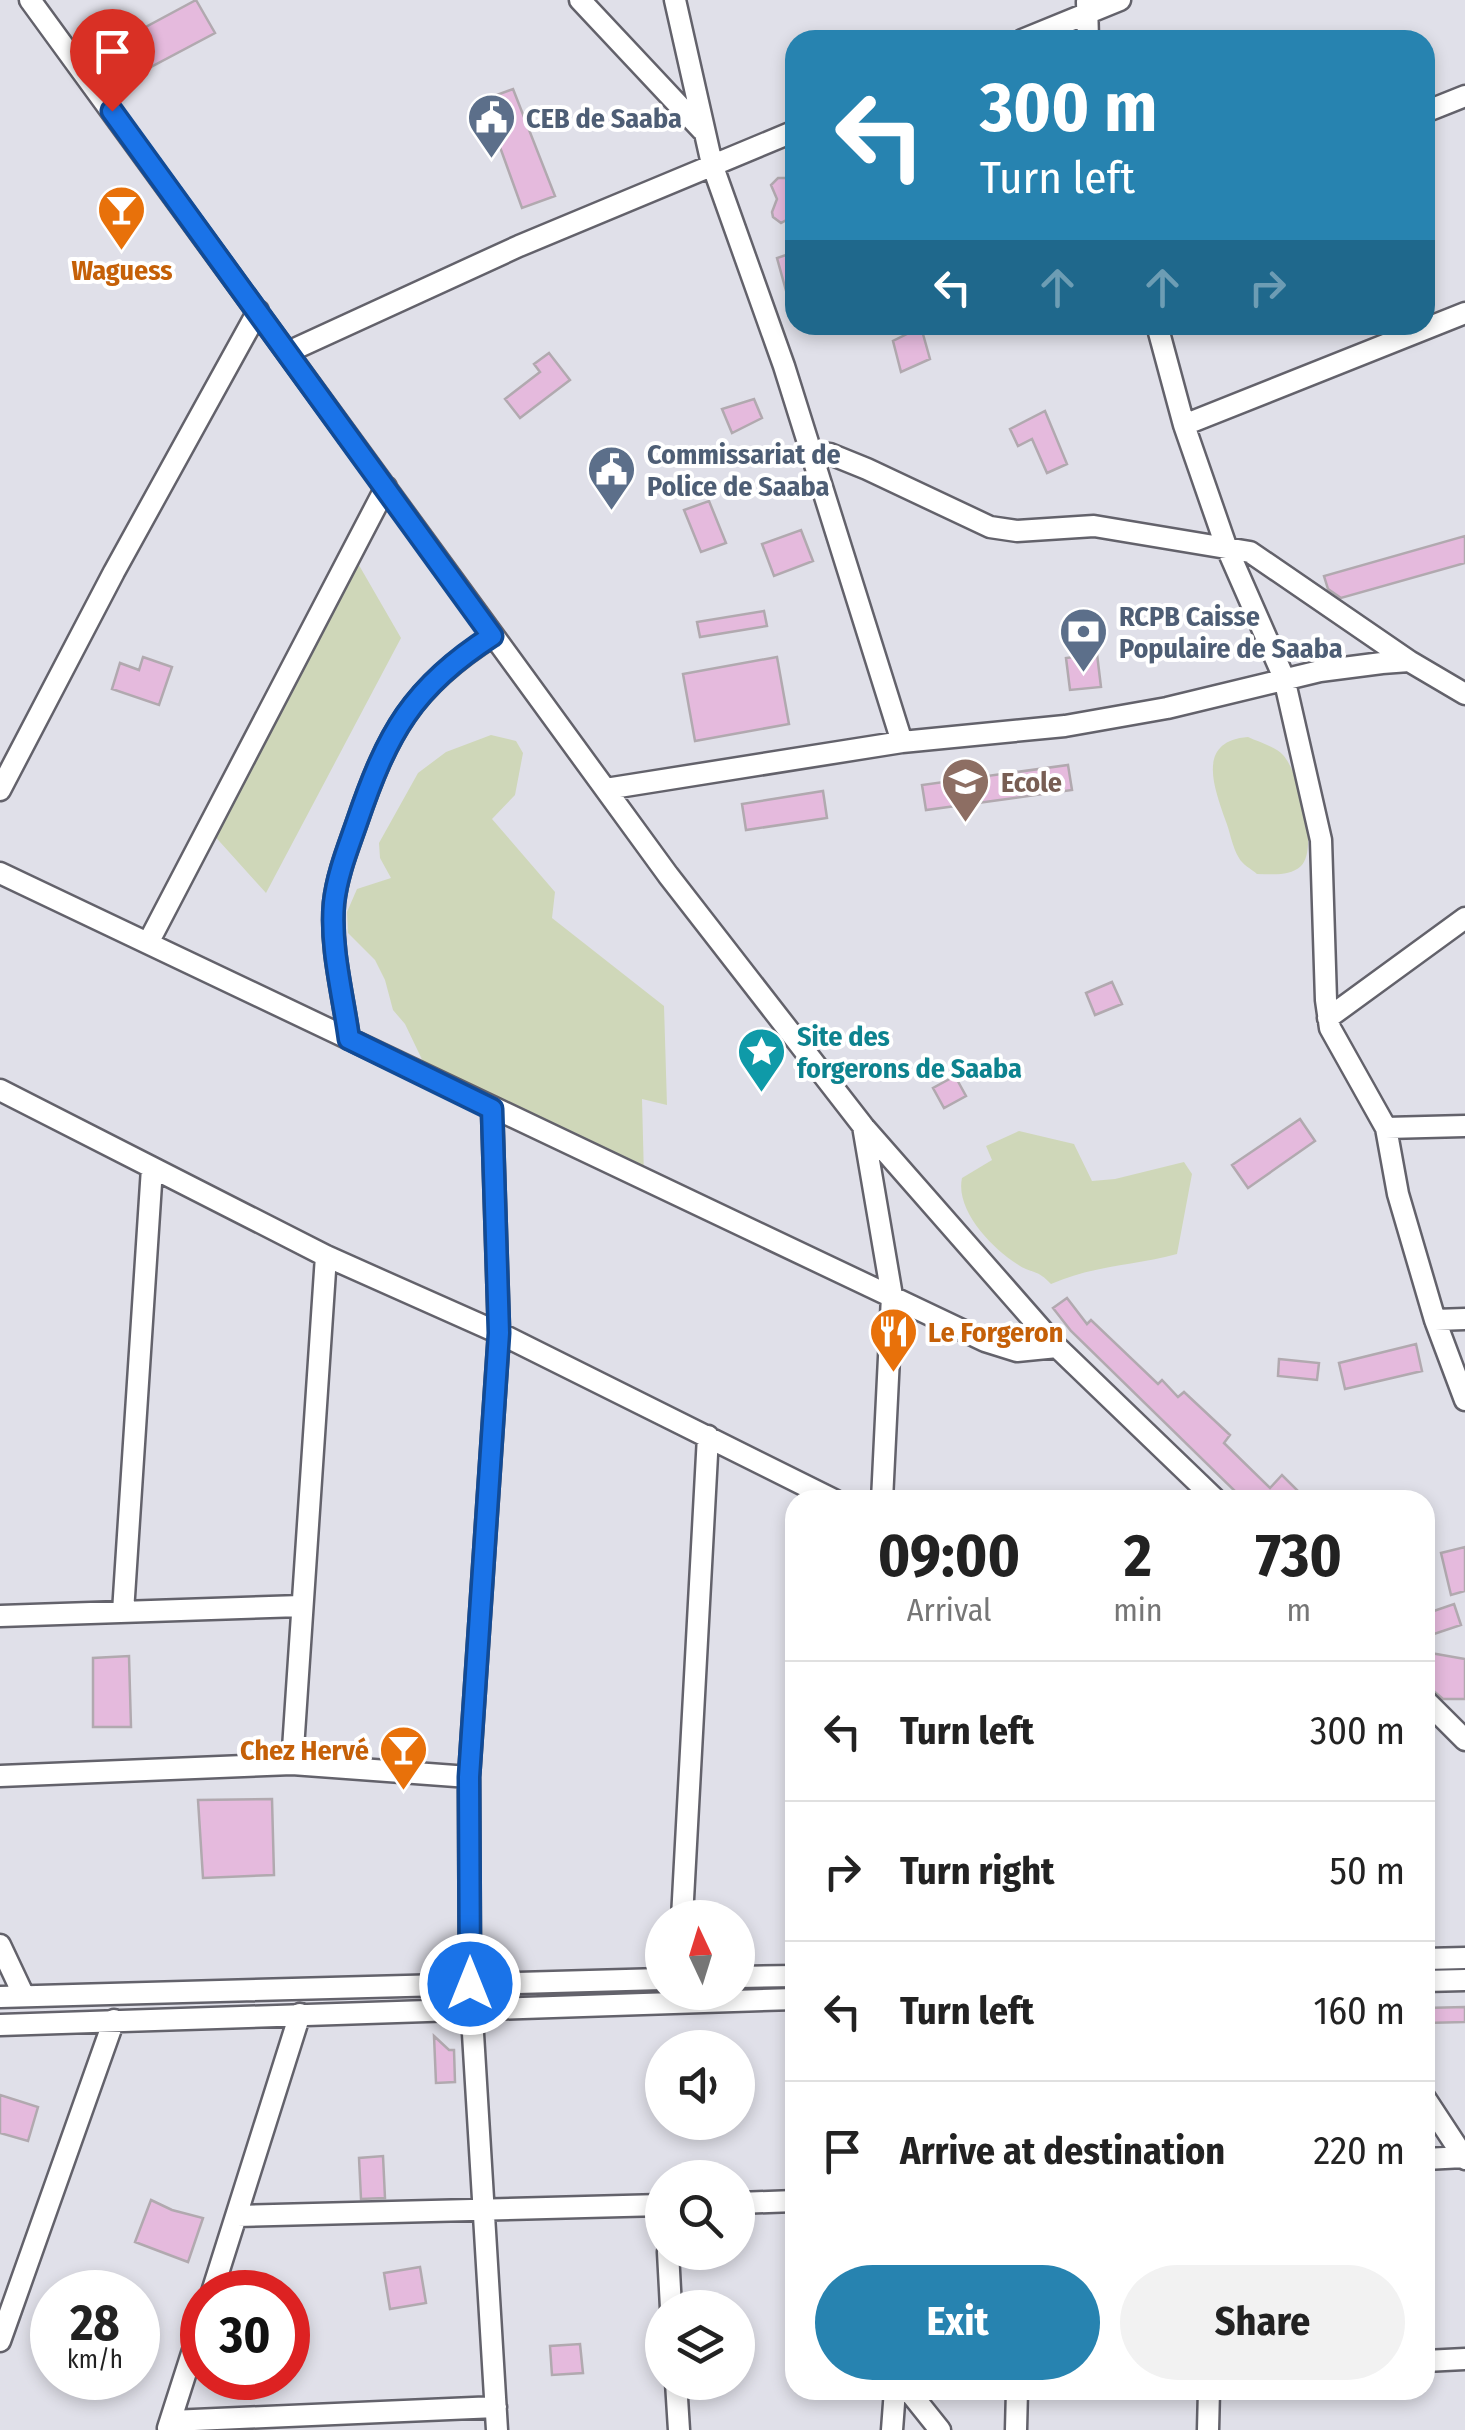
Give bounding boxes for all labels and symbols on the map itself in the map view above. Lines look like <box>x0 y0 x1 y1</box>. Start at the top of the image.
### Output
pin <box>70 9 155 112</box>
public building icon: CEB de Saaba <box>465 92 517 160</box>
place label: CEB de Saaba <box>526 102 682 135</box>
bar icon: Waguess <box>96 184 148 252</box>
place label: Waguess <box>71 254 173 287</box>
place label: Commissariat de Police de Saaba <box>647 438 841 503</box>
public building icon: Commissariat de Police de Saaba <box>586 444 638 512</box>
place label: RCPB Caisse Populaire de Saaba <box>1119 600 1343 665</box>
bank icon: RCPB Caisse Populaire de Saaba <box>1058 606 1110 674</box>
school or university icon: Ecole <box>940 756 992 824</box>
place label: Ecole <box>1001 766 1062 799</box>
place label: Site des forgerons de Saaba <box>797 1020 1022 1085</box>
place icon: Site des forgerons de Saaba <box>736 1026 788 1094</box>
restaurant icon: Le Forgeron <box>867 1306 919 1374</box>
place label: Le Forgeron <box>928 1316 1063 1349</box>
bar icon: Chez Hervé <box>378 1724 430 1792</box>
place label: Chez Hervé <box>240 1734 369 1767</box>
north arrow <box>645 1900 755 2010</box>
position arrow <box>418 1932 522 2036</box>
speed limit sign: 30 <box>180 2270 310 2400</box>

